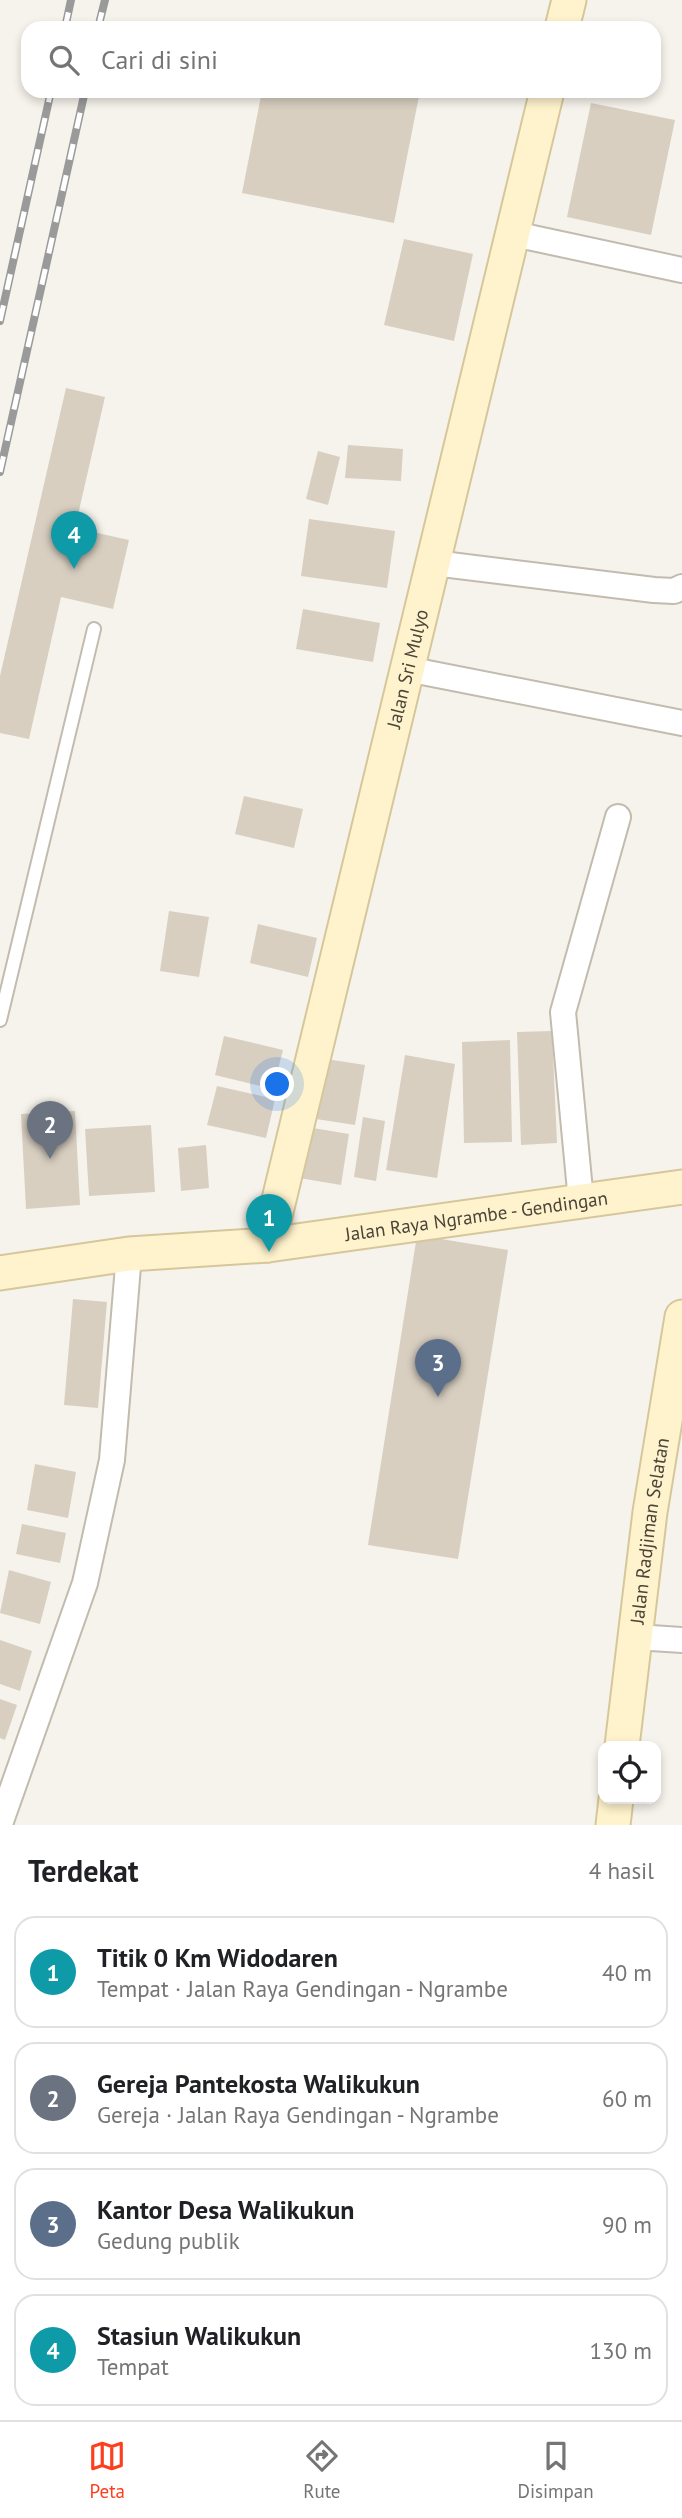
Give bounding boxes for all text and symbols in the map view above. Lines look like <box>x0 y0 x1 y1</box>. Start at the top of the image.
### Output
search box <box>21 21 661 98</box>
icon: search <box>45 41 83 79</box>
text: Cari di sini <box>101 43 218 76</box>
pin: 4 <box>51 511 97 569</box>
street label: Jalan Sri Mulyo <box>381 607 433 732</box>
your location <box>260 1067 294 1101</box>
pin: 2 <box>27 1101 73 1159</box>
street label: Jalan Raya Ngrambe - Gendingan <box>342 1186 609 1246</box>
pin: 1 <box>246 1194 292 1252</box>
pin: 3 <box>415 1339 461 1397</box>
street label: Jalan Radjiman Selatan <box>625 1436 674 1626</box>
map controls <box>598 1741 661 1804</box>
button: locate <box>598 1741 661 1804</box>
text: Terdekat <box>28 1851 138 1890</box>
text: 4 hasil <box>589 1856 654 1885</box>
text: Titik 0 Km Widodaren <box>97 1941 338 1974</box>
text: 1 <box>46 1958 60 1987</box>
text: 40 m <box>602 1958 652 1987</box>
text: Tempat · Jalan Raya Gendingan - Ngrambe <box>97 1974 508 2003</box>
text: Gereja Pantekosta Walikukun <box>97 2067 420 2100</box>
text: 2 <box>46 2084 60 2113</box>
text: 60 m <box>602 2084 652 2113</box>
text: Gereja · Jalan Raya Gendingan - Ngrambe <box>97 2100 499 2129</box>
text: Kantor Desa Walikukun <box>97 2193 354 2226</box>
text: 3 <box>46 2210 60 2239</box>
text: 90 m <box>602 2210 652 2239</box>
text: Gedung publik <box>97 2226 240 2255</box>
text: Stasiun Walikukun <box>97 2319 301 2352</box>
text: 4 <box>46 2336 60 2365</box>
text: 130 m <box>590 2336 652 2365</box>
text: Tempat <box>97 2352 169 2381</box>
tab: Peta <box>88 2437 126 2503</box>
tab: Rute <box>303 2437 341 2503</box>
tab: Disimpan <box>518 2437 594 2503</box>

